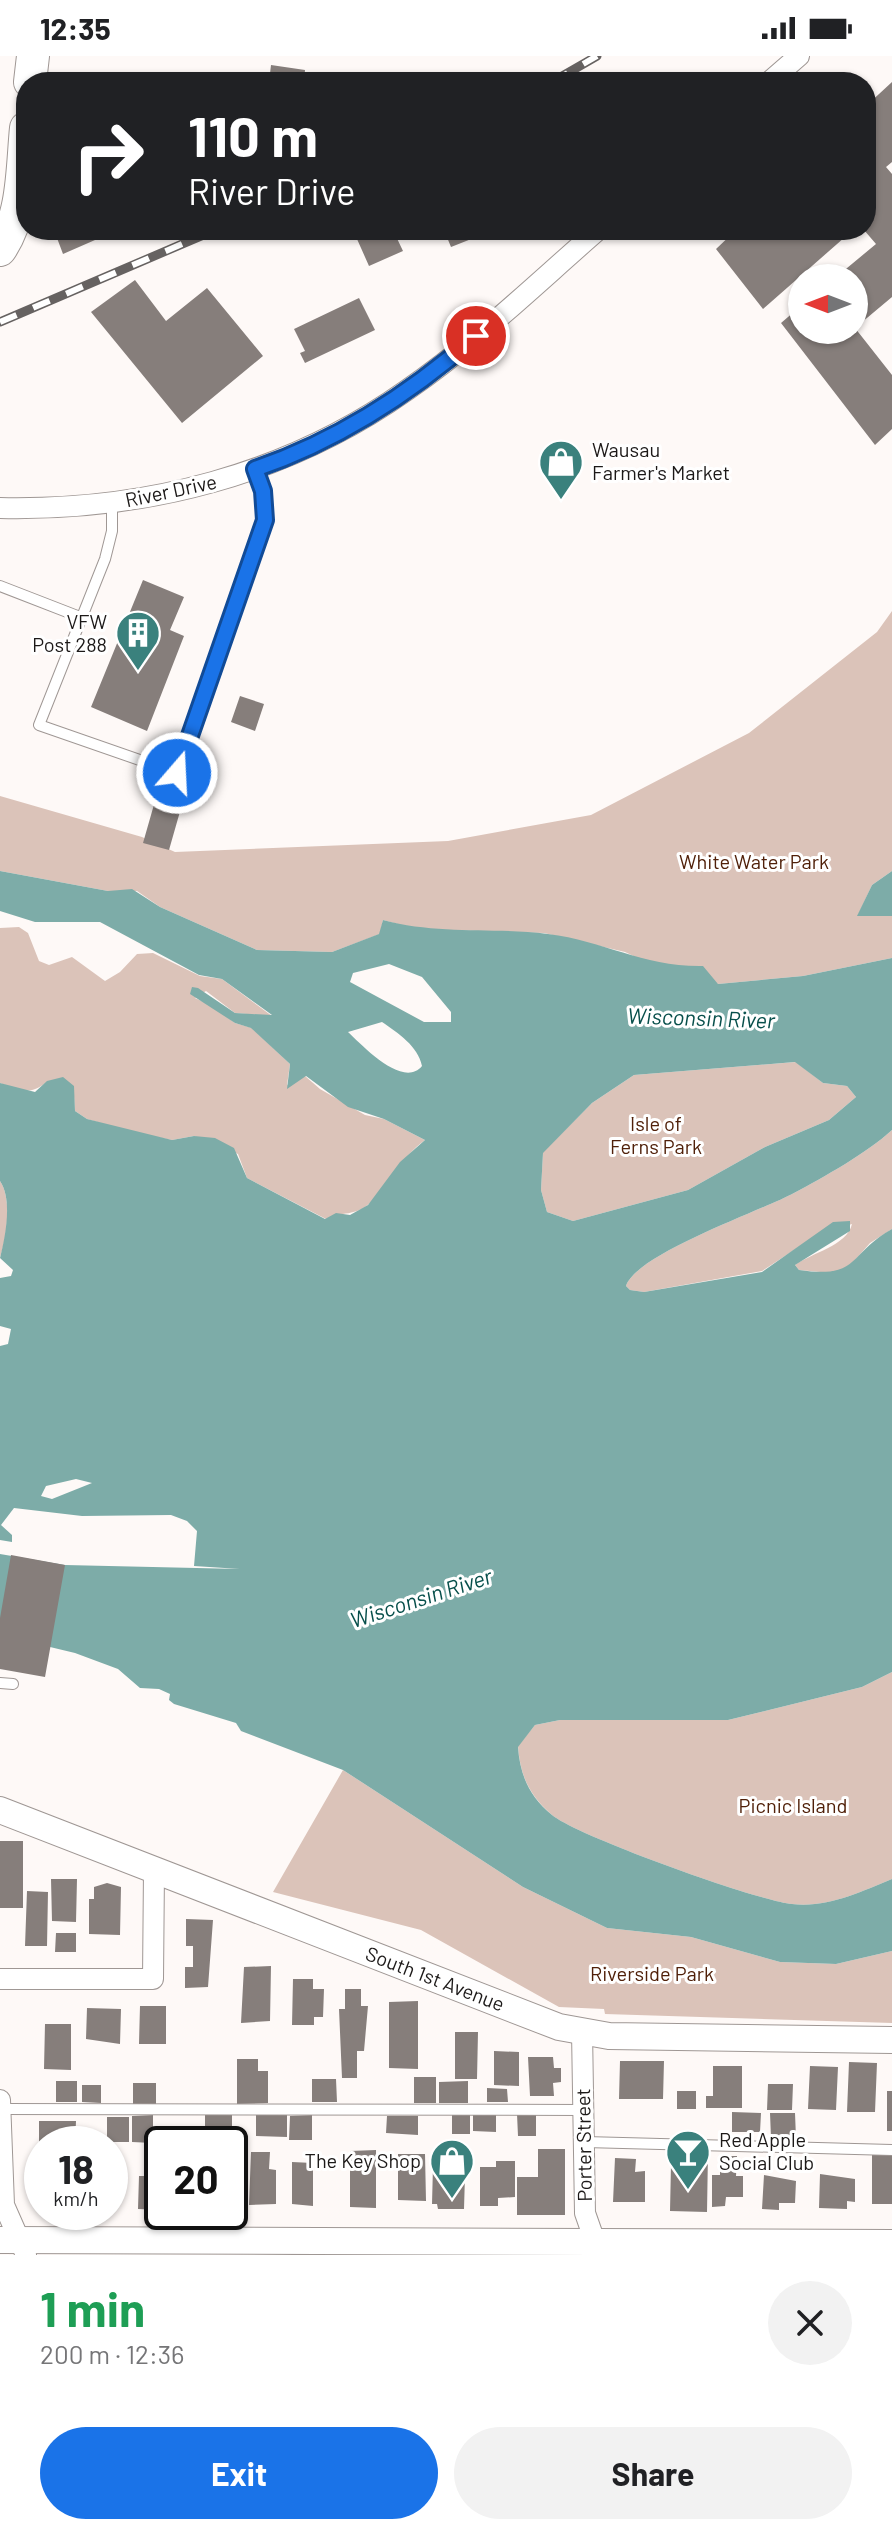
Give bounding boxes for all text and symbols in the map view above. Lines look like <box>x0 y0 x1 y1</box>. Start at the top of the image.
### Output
text: 12:35 <box>40 10 111 46</box>
text: 110 m <box>188 101 318 168</box>
icon: right <box>56 104 160 208</box>
text: River Drive <box>188 169 355 212</box>
north arrow <box>788 264 868 344</box>
map controls <box>788 264 868 344</box>
pin <box>442 302 510 370</box>
icon: arrive <box>454 314 498 358</box>
place label: Wausau Farmer's Market <box>592 437 730 484</box>
shop icon: Wausau Farmer's Market <box>537 438 585 501</box>
street label: River Drive <box>123 469 219 511</box>
place label: VFW Post 288 <box>32 609 107 656</box>
building icon: VFW Post 288 <box>114 609 162 672</box>
position arrow <box>135 731 219 815</box>
park label: White Water Park <box>679 849 829 873</box>
water label: Wisconsin River <box>627 1001 776 1033</box>
park label: Isle of Ferns Park <box>610 1111 702 1158</box>
water label: Wisconsin River <box>346 1562 496 1632</box>
park label: Picnic Island <box>739 1793 847 1817</box>
street label: South 1st Avenue <box>363 1941 508 2016</box>
park label: Riverside Park <box>590 1961 714 1985</box>
street label: Porter Street <box>570 2088 596 2202</box>
speed limit sign: 20 <box>144 2126 248 2230</box>
place label: Red Apple Social Club <box>719 2127 814 2174</box>
bar icon: Red Apple Social Club <box>664 2128 712 2191</box>
shop icon: The Key Shop <box>428 2137 476 2200</box>
text: 18 <box>58 2144 94 2192</box>
place label: The Key Shop <box>305 2148 421 2172</box>
text: km/h <box>53 2186 99 2210</box>
text: 1 min <box>40 2279 145 2337</box>
button: close <box>768 2281 852 2365</box>
text: 200 m · 12:36 <box>40 2338 185 2369</box>
button: Exit <box>40 2427 438 2519</box>
button: Share <box>454 2427 852 2519</box>

